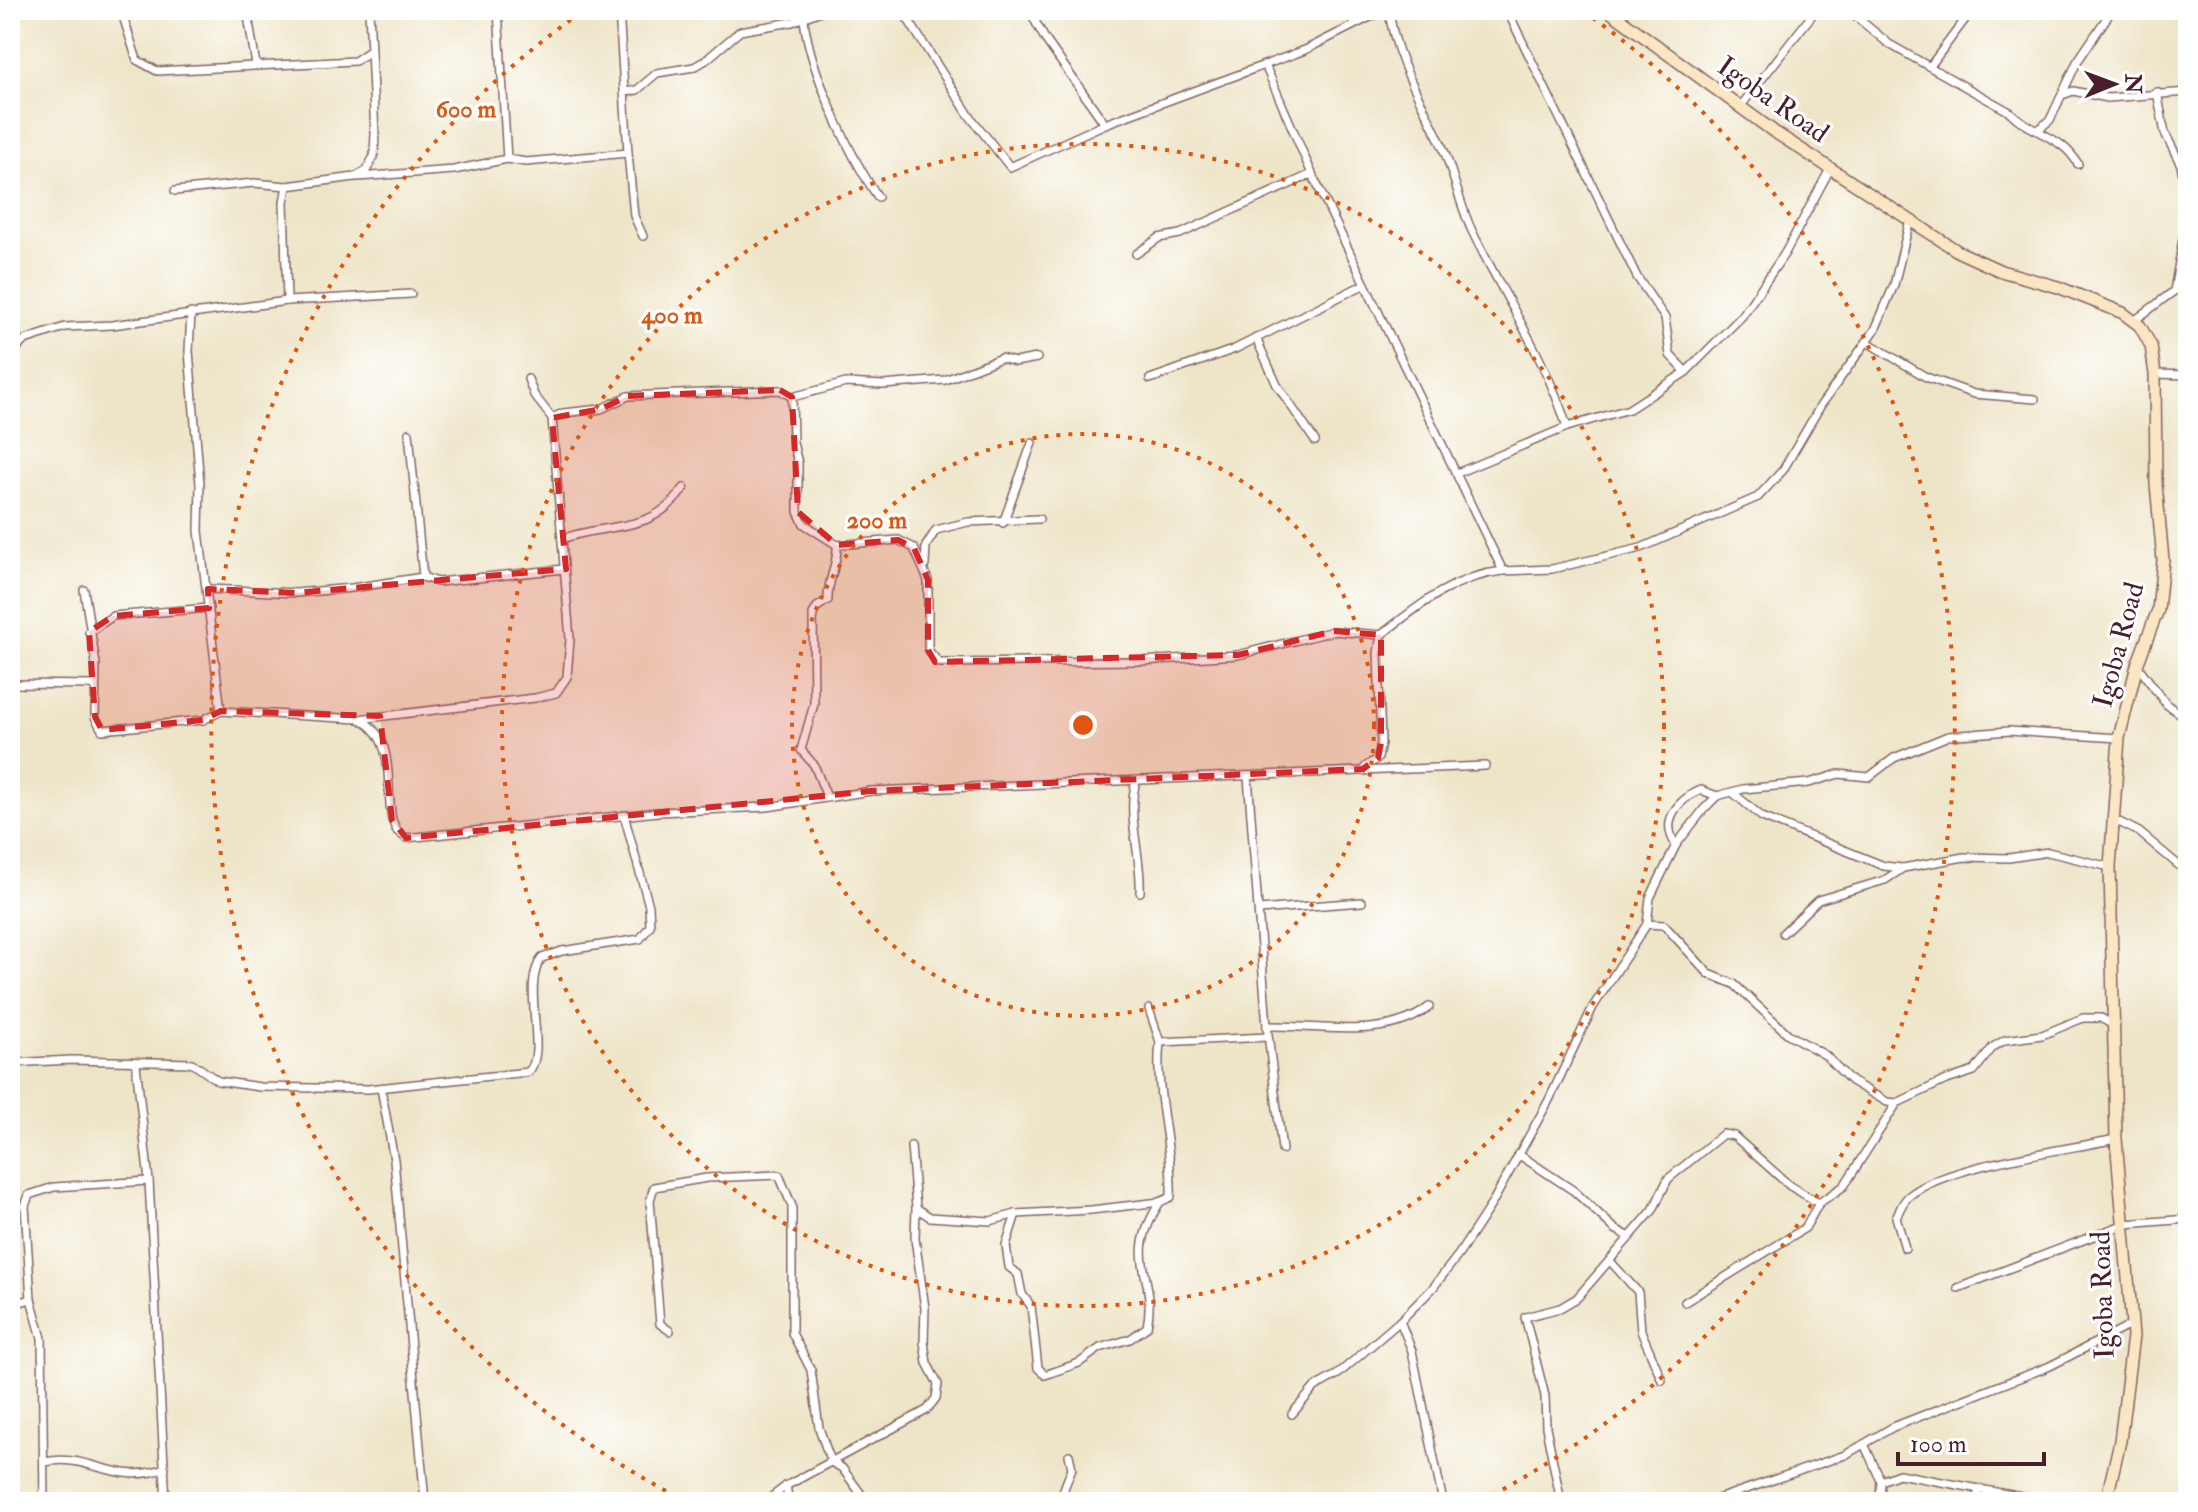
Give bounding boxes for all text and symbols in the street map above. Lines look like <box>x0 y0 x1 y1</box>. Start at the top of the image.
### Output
north arrow <box>2074 44 2154 124</box>
street label: Igoba Road <box>1710 49 1836 151</box>
text: N <box>2119 73 2147 94</box>
text: 600 m <box>436 94 497 125</box>
text: 400 m <box>640 300 703 331</box>
text: 200 m <box>847 505 908 536</box>
street label: Igoba Road <box>2085 578 2153 711</box>
centre of rings <box>1069 711 1097 739</box>
street label: Igoba Road <box>2083 1230 2123 1360</box>
scale bar <box>1898 1416 2044 1466</box>
text: 100 m <box>1910 1429 1967 1460</box>

